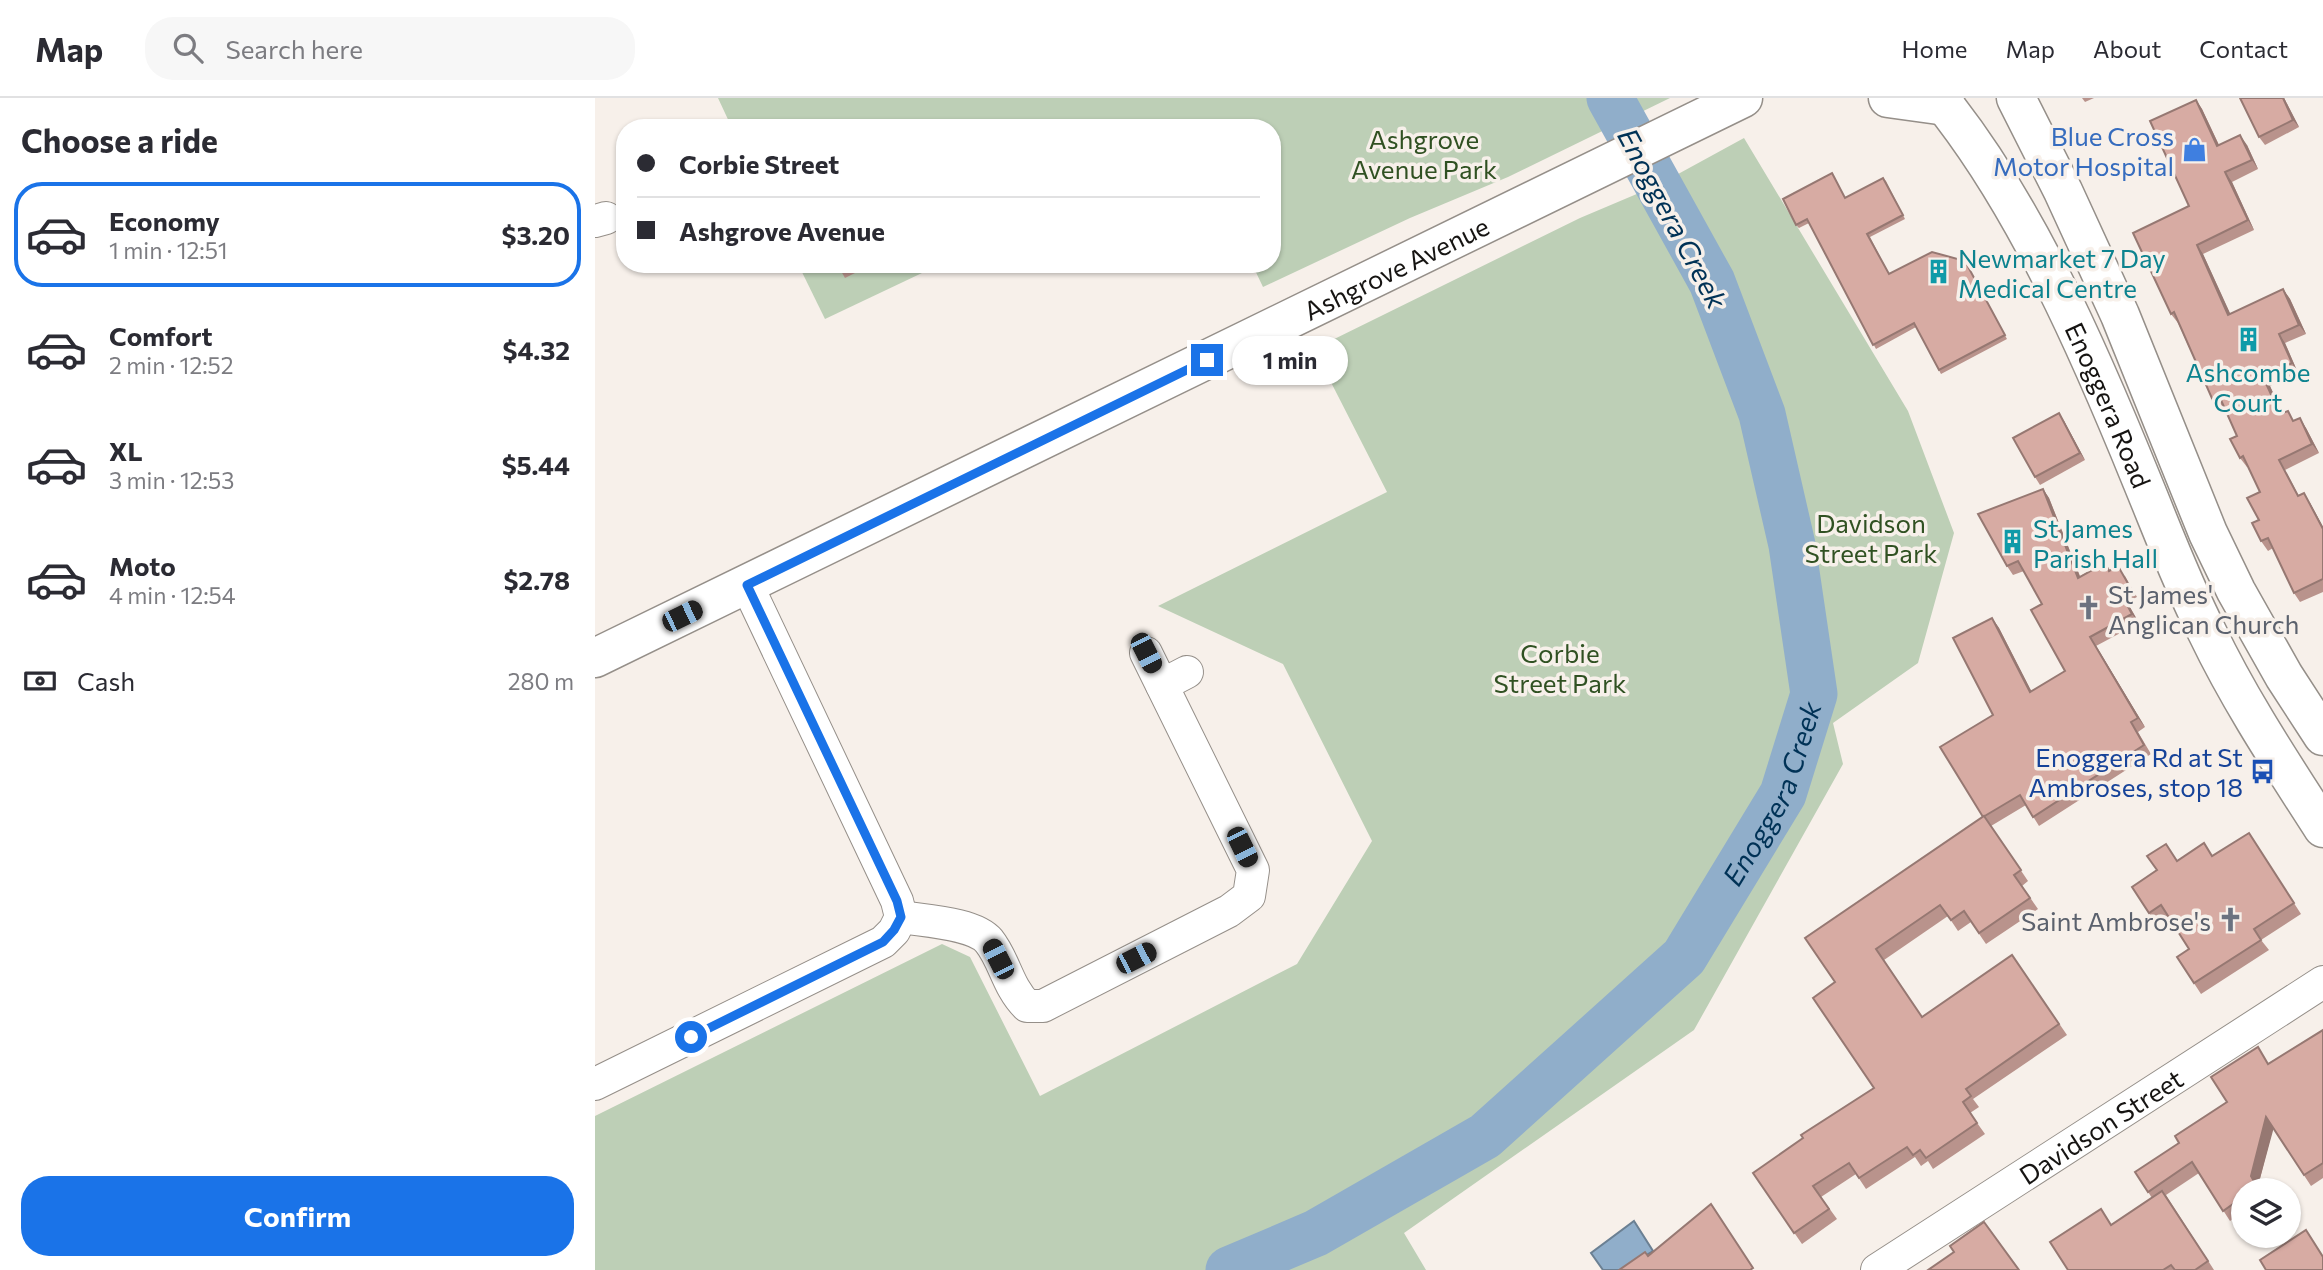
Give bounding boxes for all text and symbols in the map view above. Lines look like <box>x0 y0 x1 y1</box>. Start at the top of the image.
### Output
search box <box>145 17 635 80</box>
text: Map <box>35 28 103 69</box>
icon: search <box>169 29 207 67</box>
text: Search here <box>225 33 363 64</box>
text: Home <box>1902 34 1968 63</box>
text: Map <box>2006 34 2055 63</box>
text: About <box>2093 34 2161 63</box>
text: Contact <box>2199 34 2288 63</box>
text: Choose a ride <box>21 120 218 160</box>
place label: Blue Cross Motor Hospital <box>1993 120 2174 181</box>
water label: Enoggera Creek <box>1611 122 1735 315</box>
park label: Ashgrove Avenue Park <box>1351 123 1497 184</box>
shop icon: Blue Cross Motor Hospital <box>2180 136 2208 164</box>
text: Corbie Street <box>679 148 839 179</box>
icon: car <box>25 203 88 266</box>
text: Economy <box>109 205 220 236</box>
street label: Ashgrove Avenue <box>1298 209 1493 326</box>
text: Ashgrove Avenue <box>679 215 885 246</box>
text: $3.20 <box>501 219 570 250</box>
text: 1 min · 12:51 <box>109 236 228 264</box>
place label: Newmarket 7 Day Medical Centre <box>1958 242 2166 303</box>
building icon: Newmarket 7 Day Medical Centre <box>1924 258 1952 286</box>
street label: Enoggera Road <box>2060 317 2158 492</box>
icon: car <box>25 318 88 381</box>
text: Comfort <box>109 320 212 351</box>
building icon: Ashcombe Court <box>2234 325 2262 353</box>
text: $4.32 <box>503 334 570 365</box>
callout: 1 min <box>1231 336 1347 384</box>
route end <box>1191 344 1223 376</box>
text: 1 min <box>1263 346 1317 374</box>
text: 2 min · 12:52 <box>109 351 234 379</box>
place label: Ashcombe Court <box>2186 356 2310 417</box>
icon: car <box>25 433 88 496</box>
text: XL <box>109 435 143 466</box>
text: $5.44 <box>502 449 570 480</box>
text: 3 min · 12:53 <box>109 466 234 494</box>
park label: Davidson Street Park <box>1805 507 1937 568</box>
place label: St James Parish Hall <box>2033 512 2158 573</box>
building icon: St James Parish Hall <box>1999 528 2027 556</box>
icon: car <box>25 548 88 611</box>
text: Moto <box>109 550 176 581</box>
text: $2.78 <box>503 564 570 595</box>
place label: St James' Anglican Church <box>2108 578 2299 639</box>
text: 4 min · 12:54 <box>109 581 236 609</box>
church icon: St James' Anglican Church <box>2074 594 2102 622</box>
car <box>659 597 706 635</box>
car <box>1128 630 1165 676</box>
park label: Corbie Street Park <box>1494 637 1626 698</box>
icon: cash <box>21 662 59 700</box>
text: Cash <box>77 665 135 696</box>
text: 280 m <box>508 667 574 695</box>
water label: Enoggera Creek <box>1715 696 1828 891</box>
place label: Enoggera Rd at St Ambroses, stop 18 <box>2029 741 2243 802</box>
bus stop icon: Enoggera Rd at St Ambroses, stop 18 <box>2249 757 2277 785</box>
car <box>1224 824 1261 870</box>
place label: Saint Ambrose's <box>2021 905 2211 936</box>
church icon: Saint Ambrose's <box>2217 906 2245 934</box>
car <box>980 936 1017 982</box>
car <box>1113 939 1160 977</box>
route start <box>675 1021 707 1053</box>
street label: Davidson Street <box>2013 1062 2188 1190</box>
button: Confirm <box>21 1176 574 1256</box>
map controls <box>2231 1178 2301 1248</box>
button: layers <box>2231 1178 2301 1248</box>

